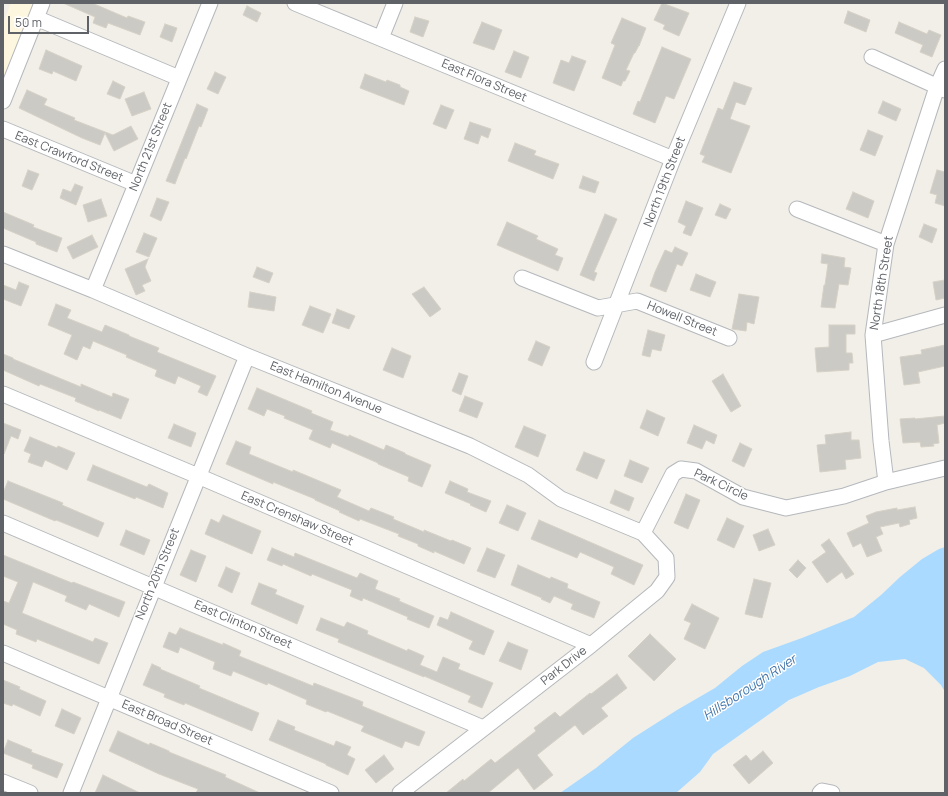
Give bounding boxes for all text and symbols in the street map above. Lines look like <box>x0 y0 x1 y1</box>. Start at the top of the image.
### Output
scale bar <box>10 8 91 34</box>
text: 50 m <box>15 14 42 31</box>
street label: East Flora Street <box>439 57 529 105</box>
street label: North 21st Street <box>127 101 175 193</box>
street label: East Crawford Street <box>13 129 125 185</box>
street label: North 19th Street <box>641 135 689 229</box>
street label: North 18th Street <box>867 235 897 331</box>
street label: Howell Street <box>645 298 719 340</box>
street label: East Hamilton Avenue <box>268 359 384 417</box>
street label: Park Circle <box>692 466 750 504</box>
street label: East Crenshaw Street <box>239 489 355 549</box>
street label: North 20th Street <box>133 526 183 622</box>
street label: East Clinton Street <box>192 598 294 652</box>
street label: Park Drive <box>538 644 590 688</box>
water label: Hillsborough River <box>700 652 800 724</box>
street label: East Broad Street <box>119 697 215 749</box>

